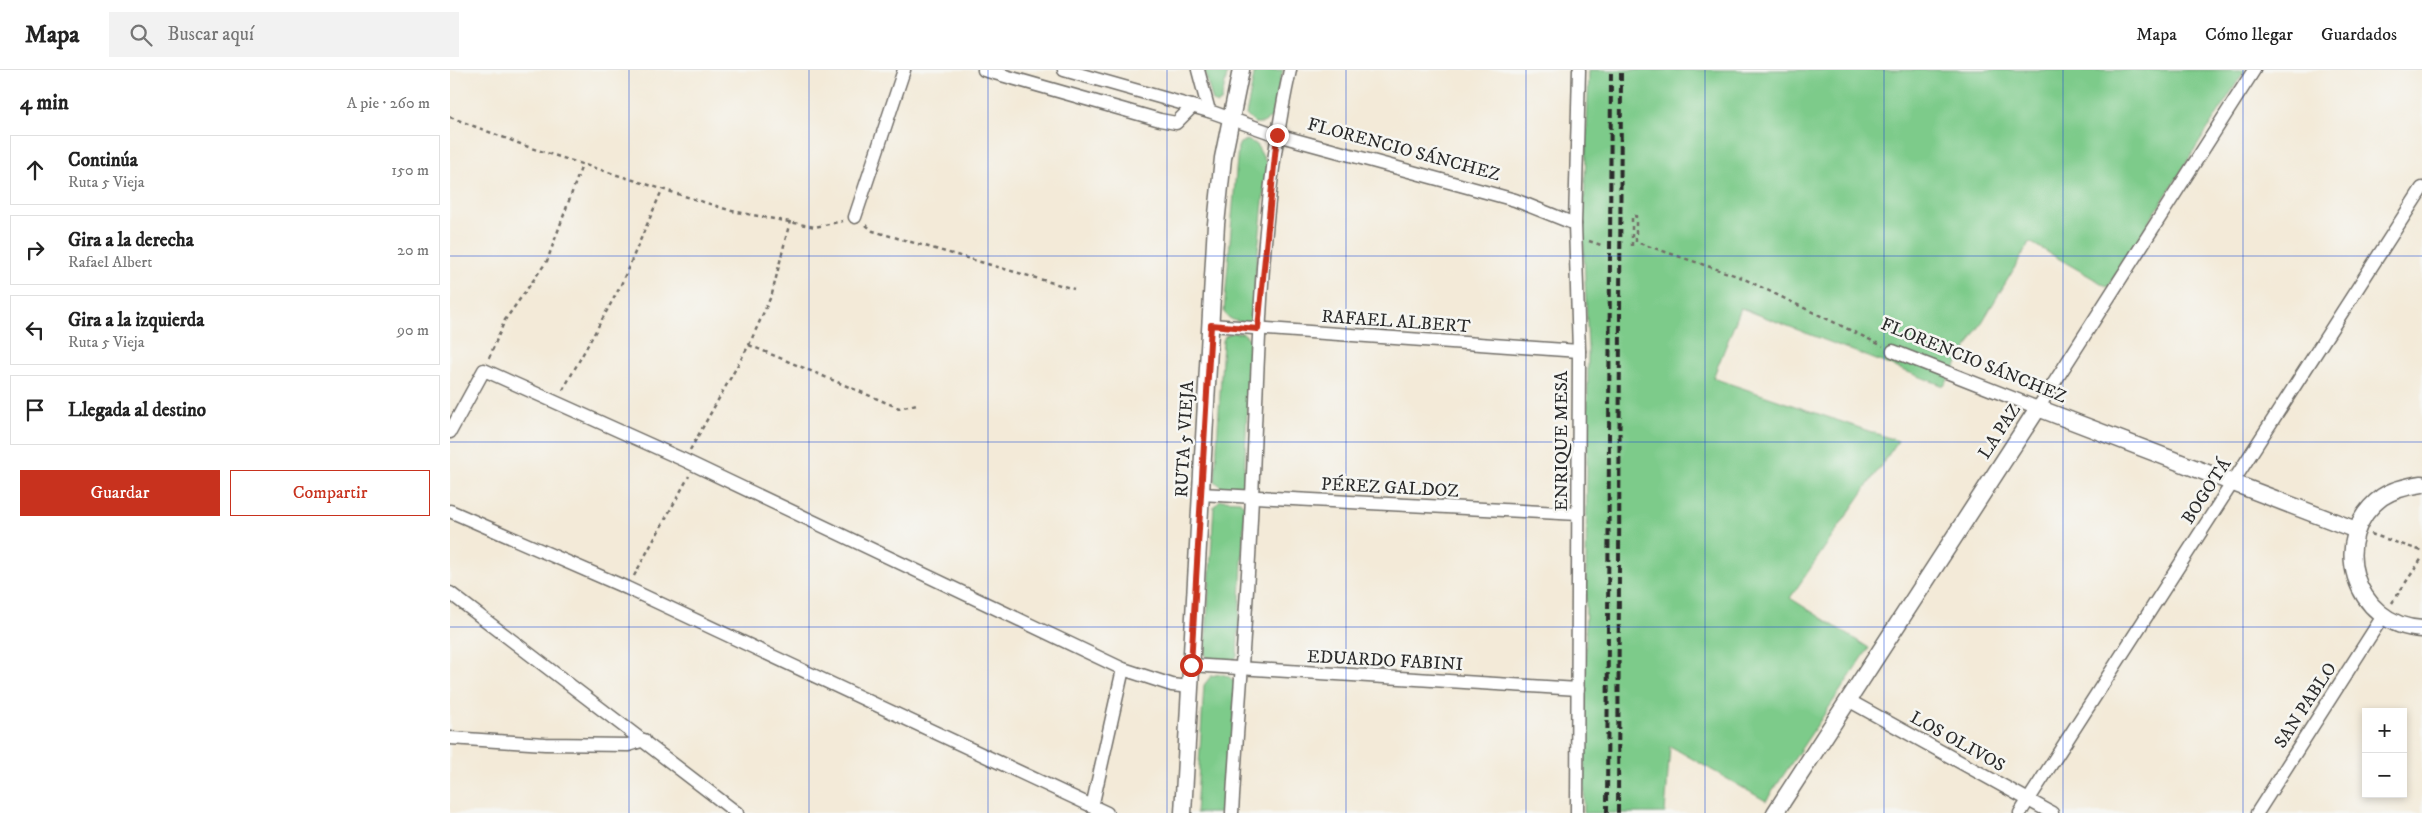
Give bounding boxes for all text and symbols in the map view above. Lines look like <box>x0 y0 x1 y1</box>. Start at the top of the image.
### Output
search box <box>109 12 459 57</box>
text: Mapa <box>25 20 79 50</box>
icon: search <box>127 21 155 49</box>
text: Buscar aquí <box>167 23 254 46</box>
text: Mapa <box>2136 24 2177 46</box>
text: Cómo llegar <box>2205 24 2293 46</box>
text: Guardados <box>2321 24 2397 46</box>
text: 4 min <box>20 90 69 116</box>
text: A pie · 260 m <box>347 93 430 113</box>
street label: FLORENCIO SÁNCHEZ <box>1305 113 1503 186</box>
route end <box>1266 124 1289 147</box>
text: Continúa <box>68 149 138 172</box>
icon: ahead <box>21 156 49 184</box>
text: 150 m <box>391 160 429 180</box>
text: Ruta 5 Vieja <box>68 172 145 192</box>
text: Gira a la derecha <box>68 229 194 252</box>
icon: right <box>21 236 49 264</box>
text: 20 m <box>397 240 429 260</box>
text: Rafael Albert <box>68 252 152 272</box>
street label: RAFAEL ALBERT <box>1321 306 1471 338</box>
text: Gira a la izquierda <box>68 309 204 332</box>
street label: FLORENCIO SÁNCHEZ <box>1877 313 2071 408</box>
icon: left <box>21 316 49 344</box>
text: 90 m <box>397 320 429 340</box>
text: Ruta 5 Vieja <box>68 332 145 352</box>
street label: ENRIQUE MESA <box>1551 370 1573 511</box>
street label: RUTA 5 VIEJA <box>1171 380 1199 498</box>
icon: arrive <box>21 396 49 424</box>
text: Llegada al destino <box>68 399 206 422</box>
street label: LA PAZ <box>1974 399 2026 463</box>
street label: BOGOTÁ <box>2177 453 2237 529</box>
button: Guardar <box>20 470 220 516</box>
button: Compartir <box>230 470 430 516</box>
street label: PÉREZ GALDOZ <box>1320 473 1460 503</box>
street label: EDUARDO FABINI <box>1306 646 1463 676</box>
route start <box>1180 654 1203 677</box>
street label: SAN PABLO <box>2270 658 2342 753</box>
street label: LOS OLIVOS <box>1906 707 2009 777</box>
map controls <box>2362 708 2407 798</box>
button: + <box>2362 708 2407 753</box>
button: − <box>2362 753 2407 798</box>

